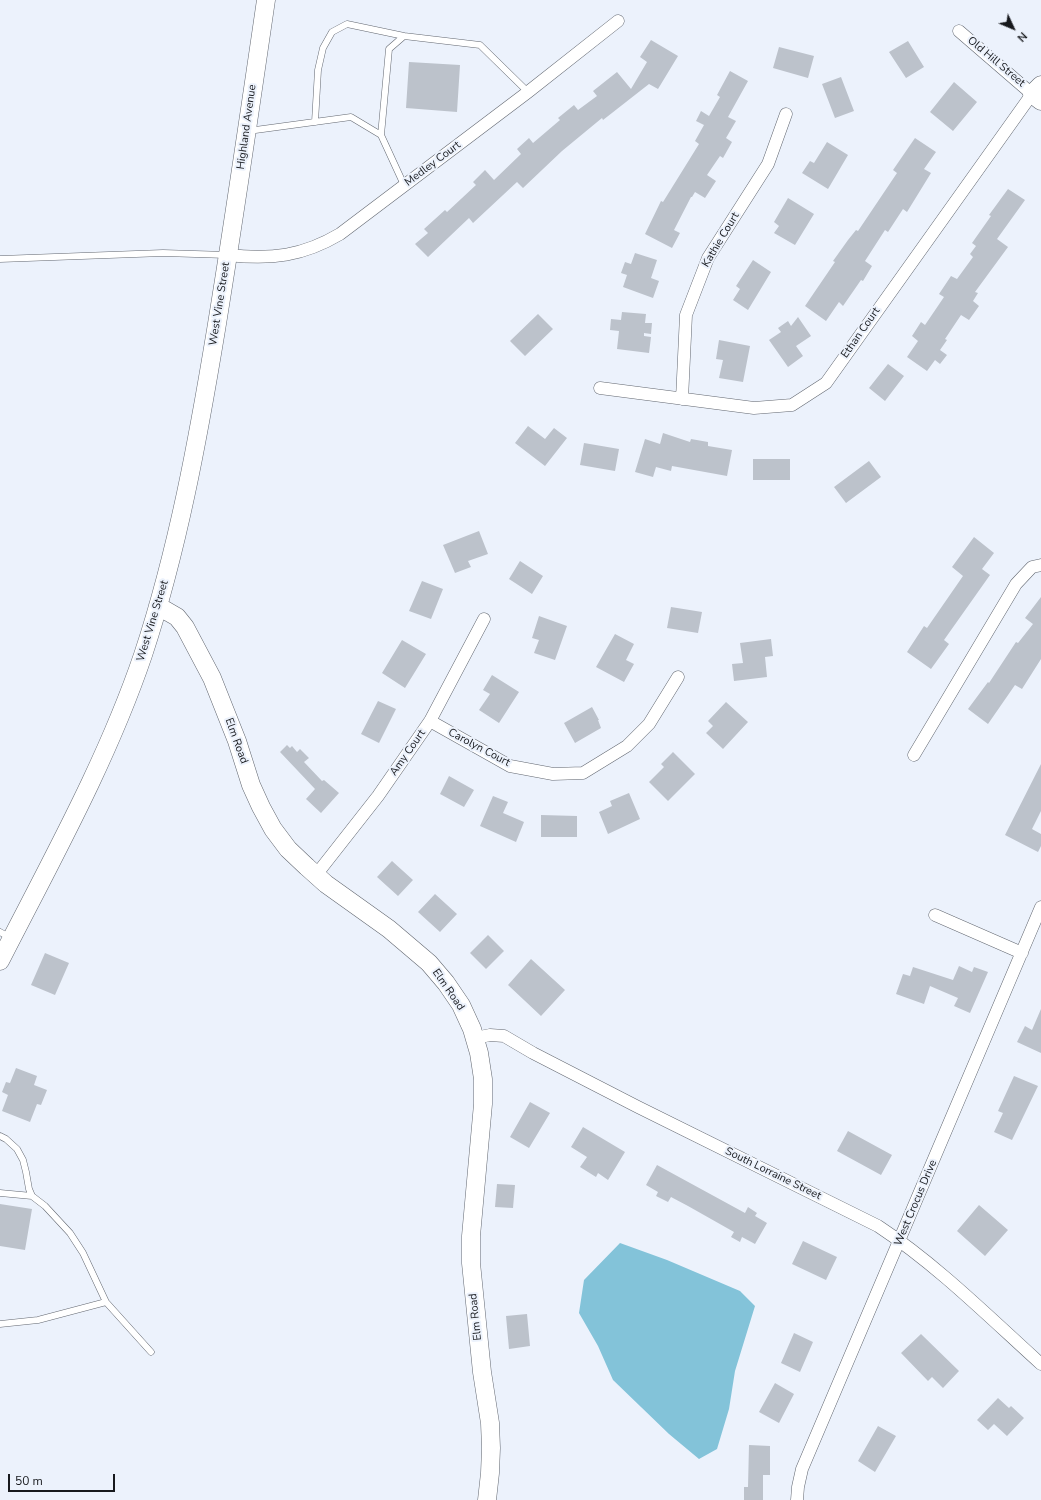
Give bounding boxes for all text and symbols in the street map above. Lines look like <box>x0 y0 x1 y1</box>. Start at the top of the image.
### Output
north arrow <box>993 8 1033 48</box>
text: N <box>1014 29 1030 45</box>
street label: Old Hill Street <box>965 34 1027 90</box>
street label: Highland Avenue <box>235 84 259 170</box>
street label: Medley Court <box>402 139 464 189</box>
street label: Kathie Court <box>700 210 742 270</box>
street label: West Vine Street <box>207 261 233 347</box>
street label: Ethan Court <box>839 305 883 361</box>
street label: West Vine Street <box>134 579 172 663</box>
street label: Elm Road <box>222 716 250 766</box>
street label: Carolyn Court <box>446 726 512 770</box>
street label: Amy Court <box>387 727 429 779</box>
street label: Elm Road <box>429 967 467 1013</box>
street label: South Lorraine Street <box>723 1145 823 1203</box>
street label: West Crocus Drive <box>892 1158 940 1248</box>
street label: Elm Road <box>467 1293 485 1341</box>
scale bar <box>10 1466 117 1492</box>
text: 50 m <box>15 1473 43 1489</box>

